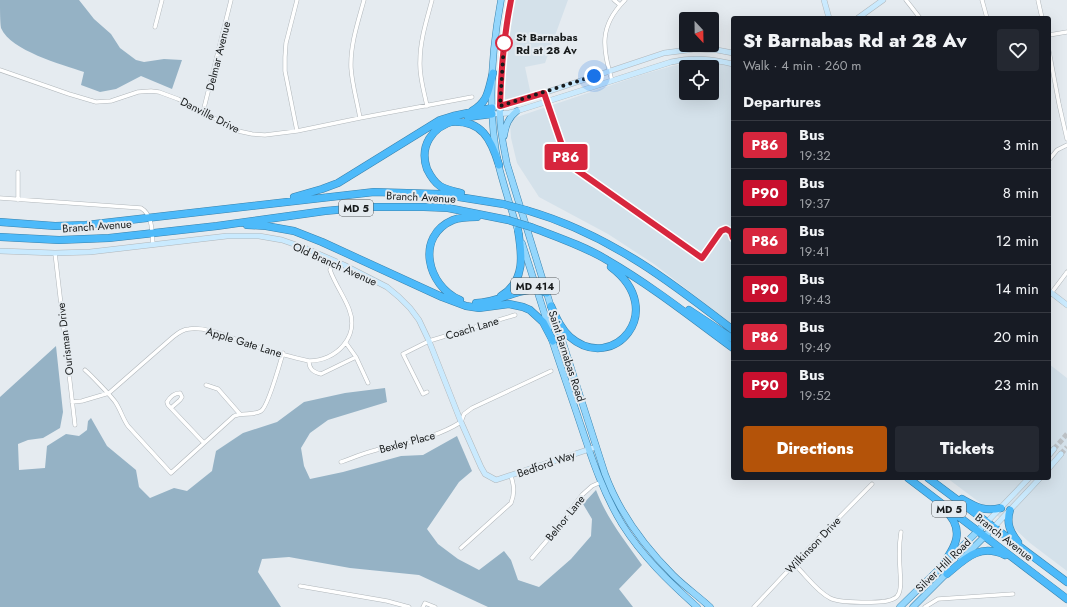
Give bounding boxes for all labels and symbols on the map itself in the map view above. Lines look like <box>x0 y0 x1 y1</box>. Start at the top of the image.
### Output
north arrow <box>679 12 719 52</box>
street label: Delmar Avenue <box>202 19 234 92</box>
place label: St Barnabas Rd at 28 Av <box>516 29 577 58</box>
marker: St Barnabas Rd at 28 Av <box>495 34 513 52</box>
your location <box>584 66 604 86</box>
street label: Danville Drive <box>178 93 243 137</box>
line badge: P86 <box>543 144 589 170</box>
street label: Branch Avenue <box>386 187 456 207</box>
road number: MD 5 <box>339 200 373 216</box>
street label: Branch Avenue <box>62 216 133 236</box>
street label: Old Branch Avenue <box>290 238 380 290</box>
road number: MD 414 <box>511 278 559 294</box>
street label: Ourisman Drive <box>53 302 77 376</box>
street label: Saint Barnabas Road <box>545 308 589 404</box>
street label: Coach Lane <box>443 312 501 344</box>
street label: Apple Gate Lane <box>204 323 284 361</box>
street label: Bexley Place <box>377 427 437 457</box>
street label: Bedford Way <box>515 447 577 481</box>
street label: Belnor Lane <box>542 491 589 544</box>
road number: MD 5 <box>932 501 966 517</box>
street label: Branch Avenue <box>972 509 1037 565</box>
street label: Wilkinson Drive <box>782 513 845 577</box>
street label: Silver Hill Road <box>912 534 974 596</box>

